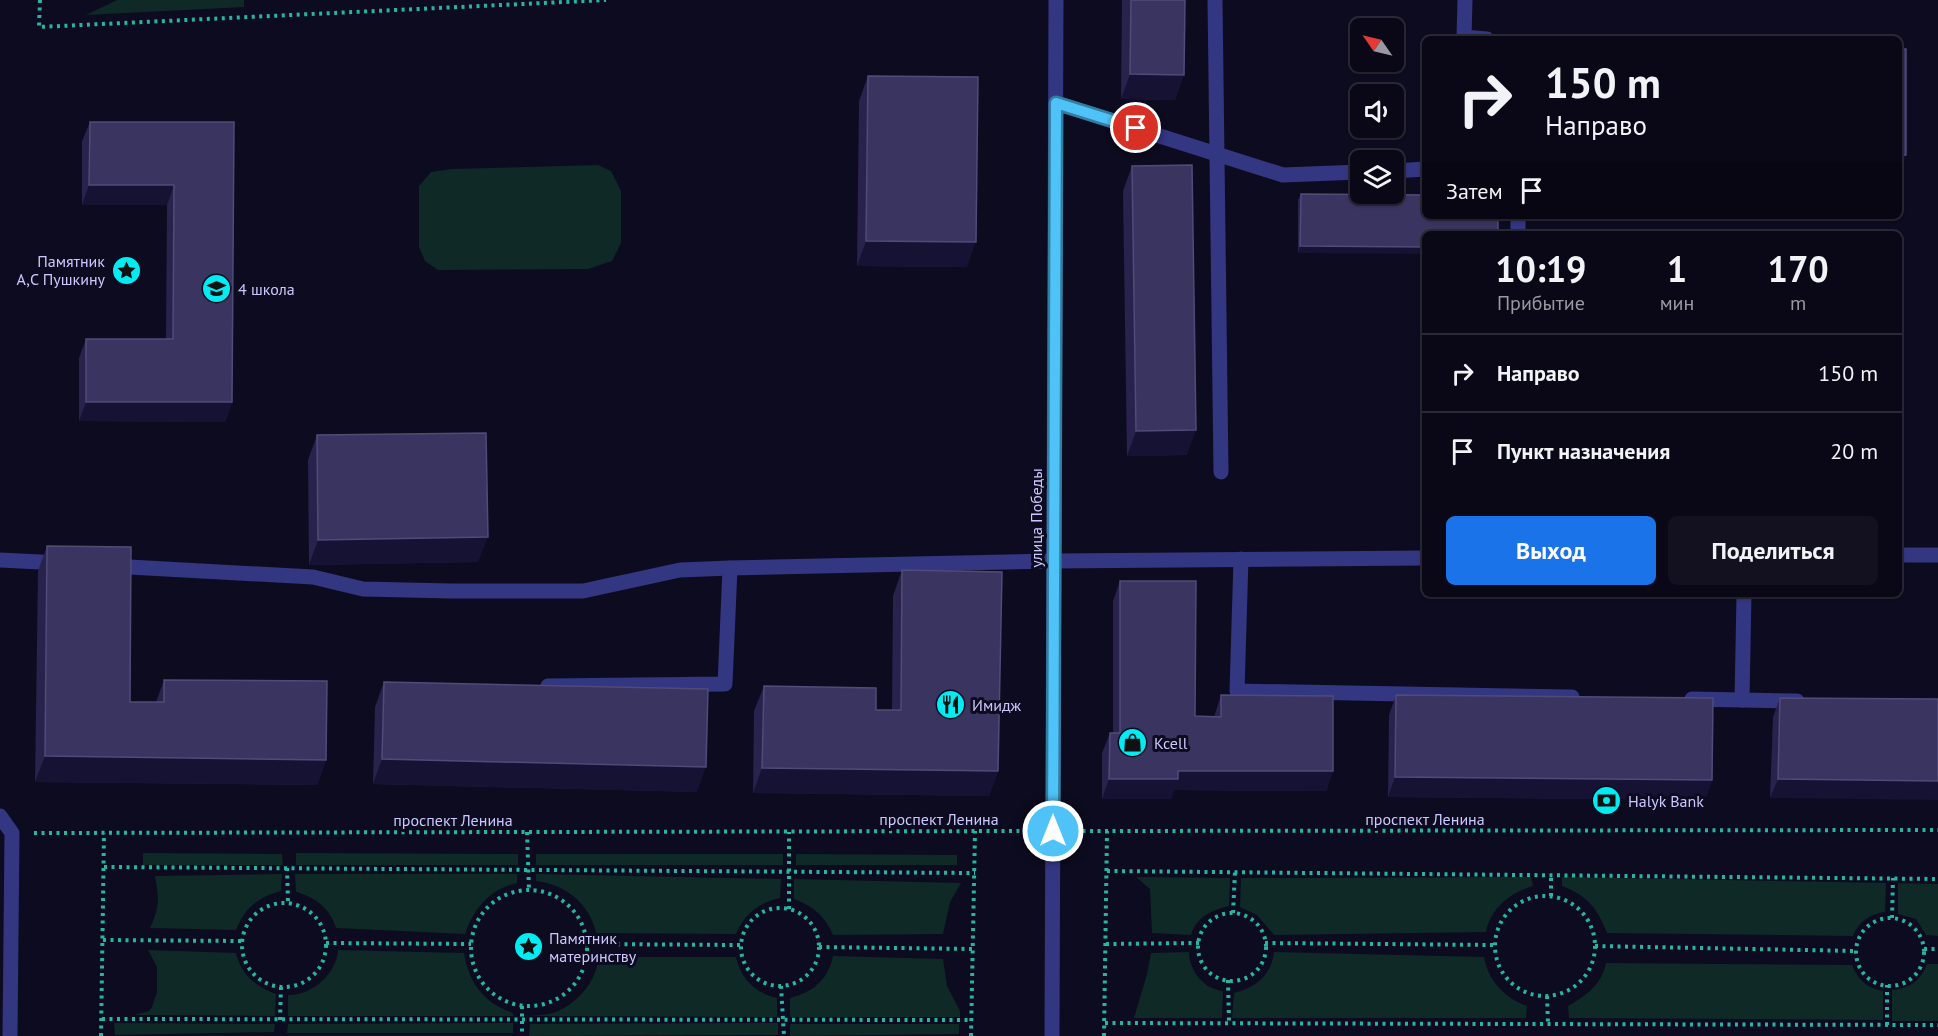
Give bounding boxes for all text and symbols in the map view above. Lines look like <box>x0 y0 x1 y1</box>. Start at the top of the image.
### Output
north arrow <box>1350 18 1404 72</box>
map controls <box>1350 18 1404 204</box>
text: 150 m <box>1545 55 1661 110</box>
icon: right <box>1446 60 1524 138</box>
button: sound <box>1350 84 1404 138</box>
pin <box>1110 102 1161 153</box>
text: Направо <box>1545 108 1647 142</box>
icon: arrive <box>1119 111 1152 144</box>
button: layers <box>1350 150 1404 204</box>
icon: arrive <box>1515 174 1548 207</box>
text: Затем <box>1446 177 1503 205</box>
text: 10:19 <box>1495 245 1587 292</box>
text: 1 <box>1667 245 1687 292</box>
text: 170 <box>1768 245 1829 292</box>
place label: Памятник А,С Пушкину <box>17 251 106 289</box>
place icon: Памятник А,С Пушкину <box>110 254 142 286</box>
school or university icon: 4 школа <box>201 273 233 305</box>
place label: 4 школа <box>238 279 295 299</box>
text: Прибытие <box>1497 290 1585 316</box>
text: мин <box>1660 290 1694 316</box>
text: m <box>1790 290 1806 316</box>
icon: right <box>1446 357 1479 390</box>
text: Направо <box>1497 359 1580 387</box>
text: 150 m <box>1818 359 1878 387</box>
icon: arrive <box>1446 435 1479 468</box>
text: Пункт назначения <box>1497 437 1670 465</box>
text: 20 m <box>1830 437 1878 465</box>
street label: улица Победы <box>1026 468 1046 568</box>
button: Выход <box>1446 516 1656 585</box>
button: Поделиться <box>1668 516 1878 585</box>
restaurant icon: Имидж <box>935 689 967 721</box>
place label: Имидж <box>972 695 1022 715</box>
shop icon: Kcell <box>1117 727 1149 759</box>
place label: Kcell <box>1154 733 1188 753</box>
bank icon: Halyk Bank <box>1591 785 1623 817</box>
place label: Halyk Bank <box>1628 791 1704 811</box>
position arrow <box>1021 799 1085 863</box>
street label: проспект Ленина <box>879 809 999 829</box>
street label: проспект Ленина <box>1365 809 1485 829</box>
street label: проспект Ленина <box>393 810 513 830</box>
place label: Памятник материнству <box>549 928 637 966</box>
place icon: Памятник материнству <box>512 931 544 963</box>

